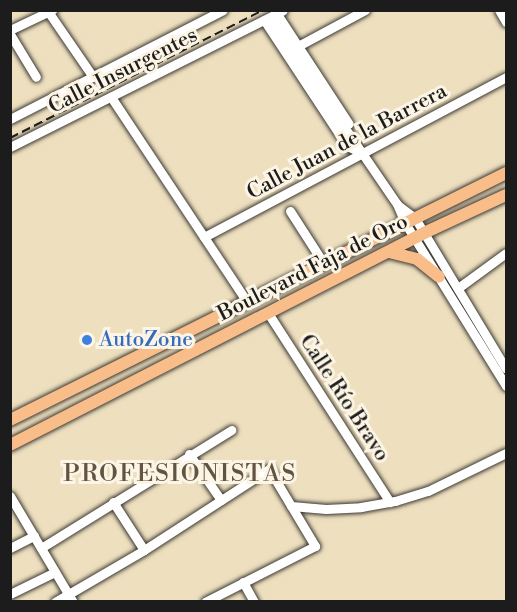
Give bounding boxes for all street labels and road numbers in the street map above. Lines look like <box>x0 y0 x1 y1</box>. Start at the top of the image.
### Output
street label: Calle Insurgentes <box>44 23 202 119</box>
street label: Calle Juan de la Barrera <box>243 79 451 205</box>
street label: Boulevard Faja de Oro <box>214 209 412 327</box>
street label: Calle Río Bravo <box>294 330 394 466</box>

